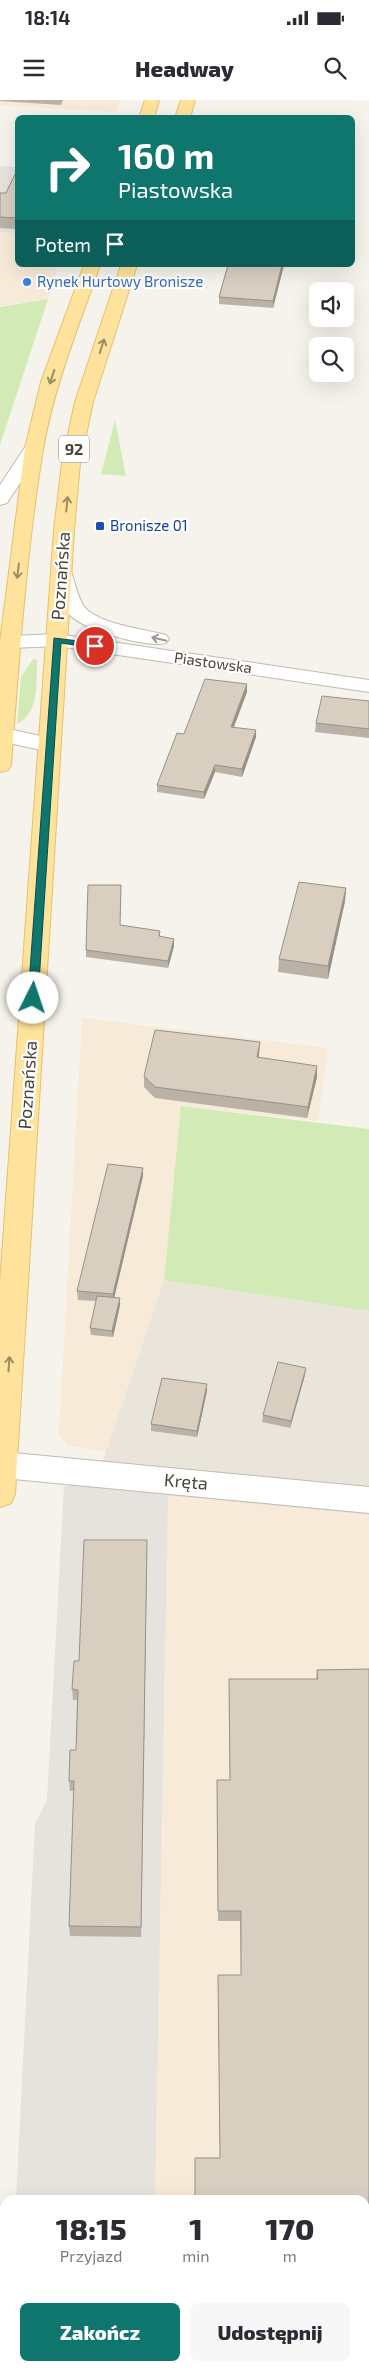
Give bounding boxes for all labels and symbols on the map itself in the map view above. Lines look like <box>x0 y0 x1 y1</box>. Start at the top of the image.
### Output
place label: Rynek Hurtowy Bronisze <box>37 272 203 290</box>
marker: Rynek Hurtowy Bronisze <box>21 276 33 288</box>
one-way arrow <box>98 339 108 355</box>
one-way arrow <box>47 369 56 384</box>
road number: 92 <box>59 436 89 462</box>
one-way arrow <box>62 497 72 513</box>
place label: Bronisze 01 <box>110 516 188 534</box>
marker: Bronisze 01 <box>94 520 106 532</box>
street label: Poznańska <box>46 531 74 621</box>
one-way arrow <box>12 563 22 579</box>
pin <box>74 625 116 667</box>
one-way arrow <box>152 634 168 643</box>
street label: Piastowska <box>173 648 253 676</box>
position arrow <box>6 971 58 1023</box>
street label: Poznańska <box>13 1040 41 1130</box>
one-way arrow <box>5 1356 14 1372</box>
street label: Kręta <box>163 1468 209 1494</box>

